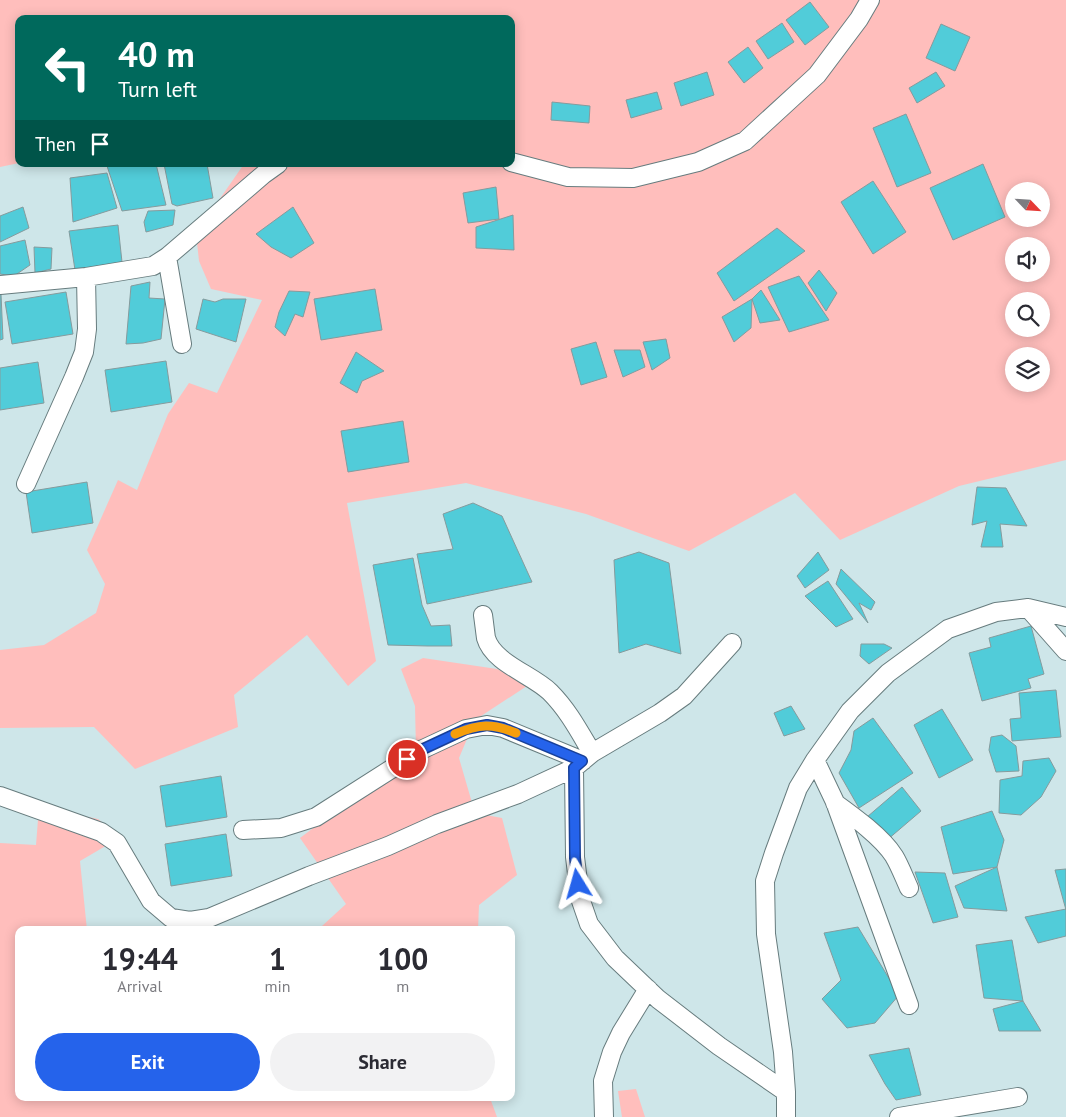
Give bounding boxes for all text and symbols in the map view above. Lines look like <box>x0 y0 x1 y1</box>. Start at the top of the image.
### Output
text: 40 m <box>118 31 195 77</box>
icon: left <box>35 35 100 100</box>
text: Turn left <box>118 75 197 103</box>
icon: arrive <box>86 130 114 158</box>
text: Then <box>35 132 76 156</box>
north arrow <box>1005 182 1050 228</box>
map controls <box>1005 182 1050 392</box>
button: sound <box>1005 237 1050 282</box>
button: search <box>1005 292 1050 337</box>
button: layers <box>1005 347 1050 392</box>
pin <box>386 738 428 780</box>
icon: arrive <box>393 745 421 773</box>
position arrow <box>551 857 603 909</box>
text: 19:44 <box>102 939 178 978</box>
text: 1 <box>269 939 286 978</box>
text: 100 <box>377 939 428 978</box>
text: Arrival <box>117 976 162 996</box>
text: min <box>265 976 291 996</box>
text: m <box>396 976 409 996</box>
button: Exit <box>35 1033 260 1091</box>
button: Share <box>270 1033 495 1091</box>

